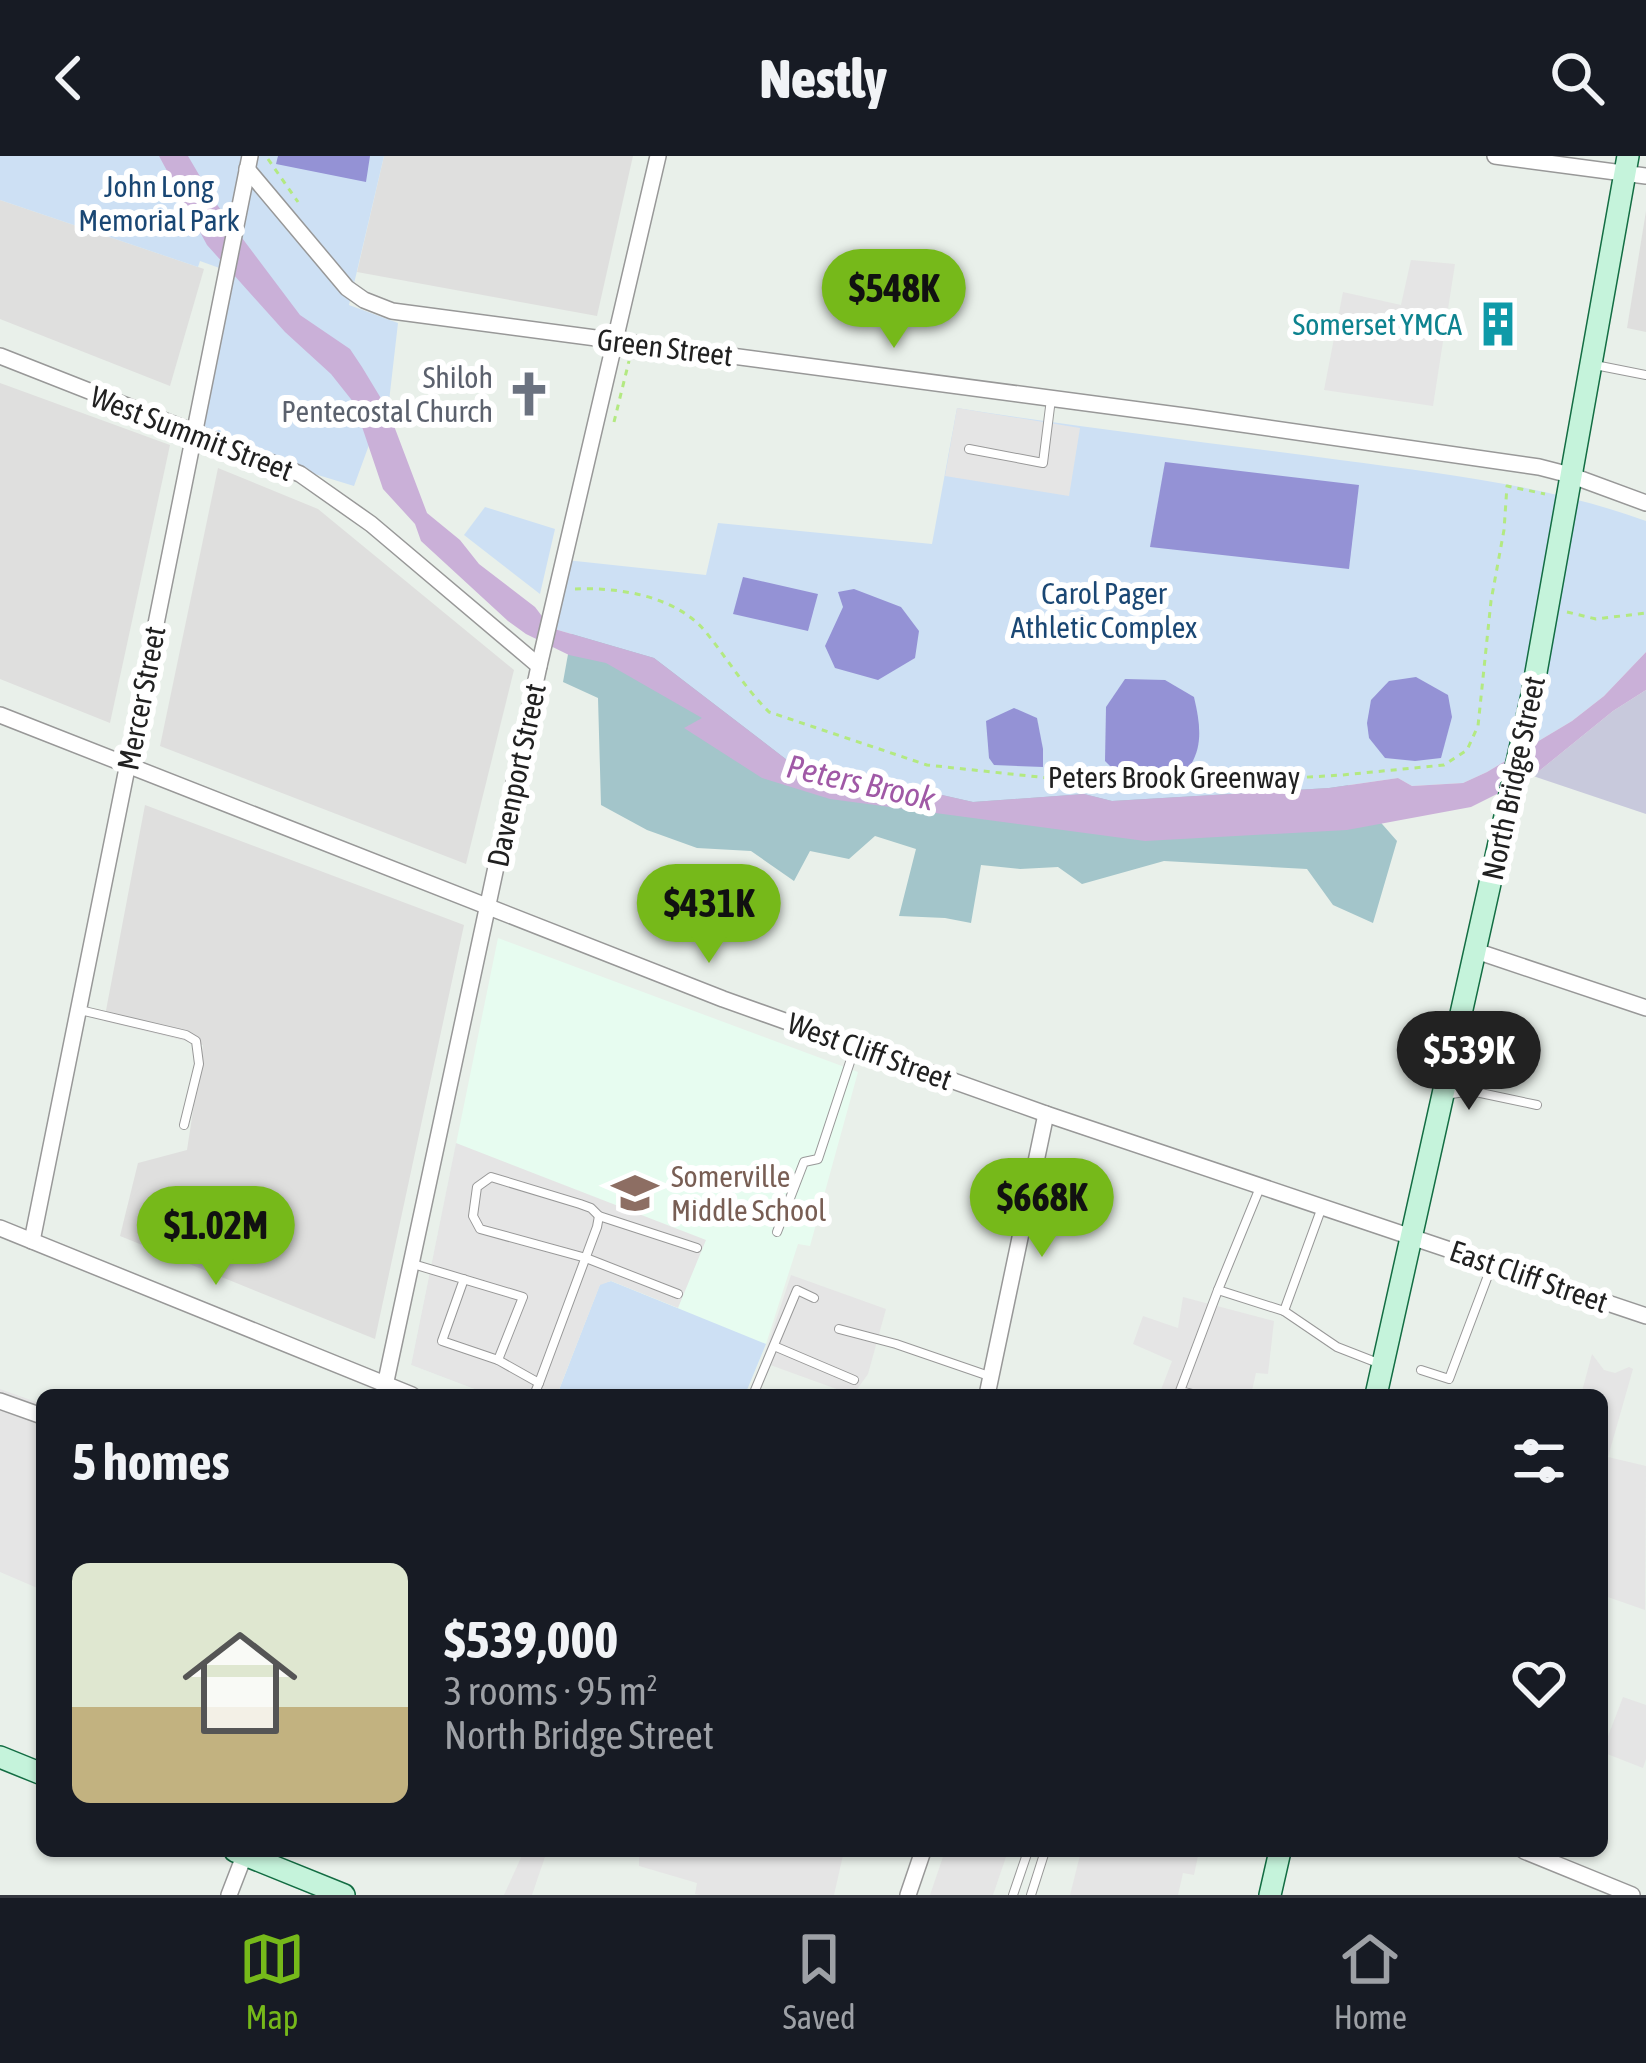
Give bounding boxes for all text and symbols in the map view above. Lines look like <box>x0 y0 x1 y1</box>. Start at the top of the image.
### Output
icon: back <box>36 45 102 111</box>
icon: search <box>1544 45 1610 111</box>
text: Nestly <box>759 48 887 109</box>
park label: John Long Memorial Park <box>78 169 240 237</box>
pin: $548K <box>810 249 978 351</box>
text: $548K <box>849 266 939 310</box>
building icon: Somerset YMCA <box>1473 299 1523 349</box>
place label: Somerset YMCA <box>1293 307 1462 341</box>
street label: Green Street <box>595 322 735 372</box>
place label: Shiloh Pentecostal Church <box>281 360 493 428</box>
church icon: Shiloh Pentecostal Church <box>504 369 554 419</box>
street label: West Summit Street <box>86 379 298 487</box>
park label: Carol Pager Athletic Complex <box>1011 576 1197 644</box>
street label: Mercer Street <box>110 623 172 773</box>
street label: North Bridge Street <box>1475 673 1551 883</box>
street label: Davenport Street <box>480 680 552 870</box>
water label: Peters Brook <box>783 747 939 818</box>
street label: Peters Brook Greenway <box>1048 760 1300 794</box>
pin: $431K <box>625 864 793 966</box>
text: $431K <box>664 881 754 925</box>
street label: West Cliff Street <box>783 1006 957 1096</box>
pin: $539K <box>1385 1011 1553 1113</box>
text: $539K <box>1424 1028 1514 1072</box>
pin: $668K <box>958 1158 1126 1260</box>
place label: Somerville Middle School <box>671 1159 826 1227</box>
school or university icon: Somerville Middle School <box>610 1168 660 1218</box>
text: $668K <box>997 1175 1087 1219</box>
pin: $1.02M <box>118 1186 314 1288</box>
text: $1.02M <box>164 1203 268 1247</box>
street label: East Cliff Street <box>1446 1233 1612 1319</box>
icon: filters <box>1506 1428 1572 1494</box>
text: 5 homes <box>72 1432 230 1491</box>
text: $539,000 <box>444 1610 618 1669</box>
icon: home <box>168 1611 312 1755</box>
icon: heart <box>1506 1650 1572 1716</box>
text: 3 rooms · 95 m² <box>444 1669 658 1713</box>
text: North Bridge Street <box>444 1713 714 1757</box>
tab: Map <box>239 1926 305 2036</box>
tab: Saved <box>783 1926 856 2036</box>
tab: Home <box>1334 1926 1407 2036</box>

